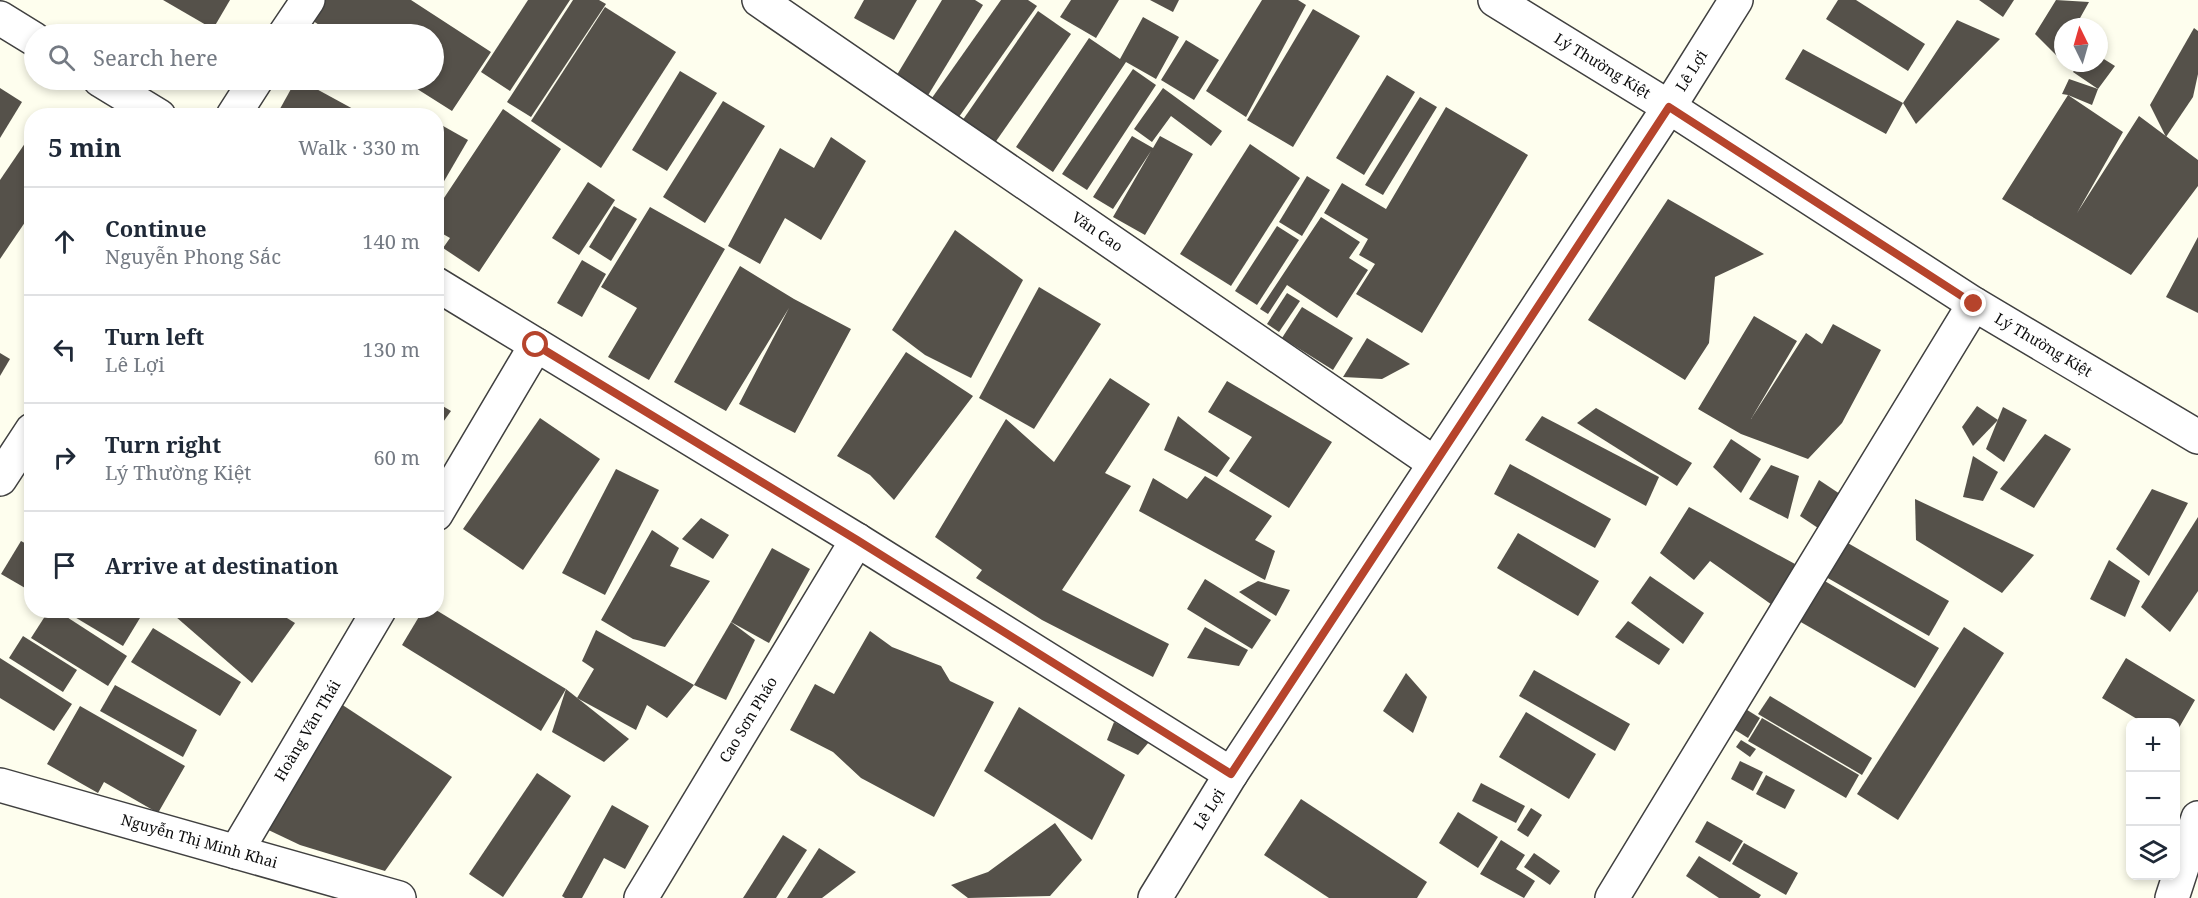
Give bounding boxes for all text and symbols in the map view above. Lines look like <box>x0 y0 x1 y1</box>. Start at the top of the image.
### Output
north arrow <box>2054 18 2108 72</box>
search box <box>24 24 444 90</box>
street label: Lý Thường Kiệt <box>1551 28 1655 102</box>
icon: search <box>45 41 78 74</box>
text: Search here <box>93 42 218 72</box>
street label: Lê Lợi <box>1670 46 1711 95</box>
text: 5 min <box>48 129 122 165</box>
text: Walk · 330 m <box>298 134 420 161</box>
street label: Văn Cao <box>1068 207 1127 256</box>
text: Continue <box>105 213 207 243</box>
icon: ahead <box>48 225 81 258</box>
text: 140 m <box>362 228 420 255</box>
text: Nguyễn Phong Sắc <box>105 243 281 270</box>
route end <box>1960 290 1986 316</box>
street label: Lý Thường Kiệt <box>1992 308 2096 381</box>
text: Turn left <box>105 321 204 351</box>
route start <box>522 331 548 357</box>
icon: left <box>48 333 81 366</box>
text: 130 m <box>362 336 420 363</box>
text: Lê Lợi <box>105 351 165 378</box>
text: Turn right <box>105 429 221 459</box>
icon: right <box>48 441 81 474</box>
text: 60 m <box>374 444 420 471</box>
text: Lý Thường Kiệt <box>105 459 251 486</box>
icon: arrive <box>48 549 81 582</box>
text: Arrive at destination <box>105 550 339 580</box>
street label: Cao Sơn Pháo <box>714 673 781 766</box>
street label: Hoàng Văn Thái <box>269 676 345 784</box>
map controls <box>2126 718 2180 880</box>
button: + <box>2126 718 2180 772</box>
button: − <box>2126 772 2180 826</box>
street label: Lê Lợi <box>1188 784 1229 833</box>
street label: Nguyễn Thị Minh Khai <box>119 809 280 872</box>
button: layers <box>2126 826 2180 880</box>

